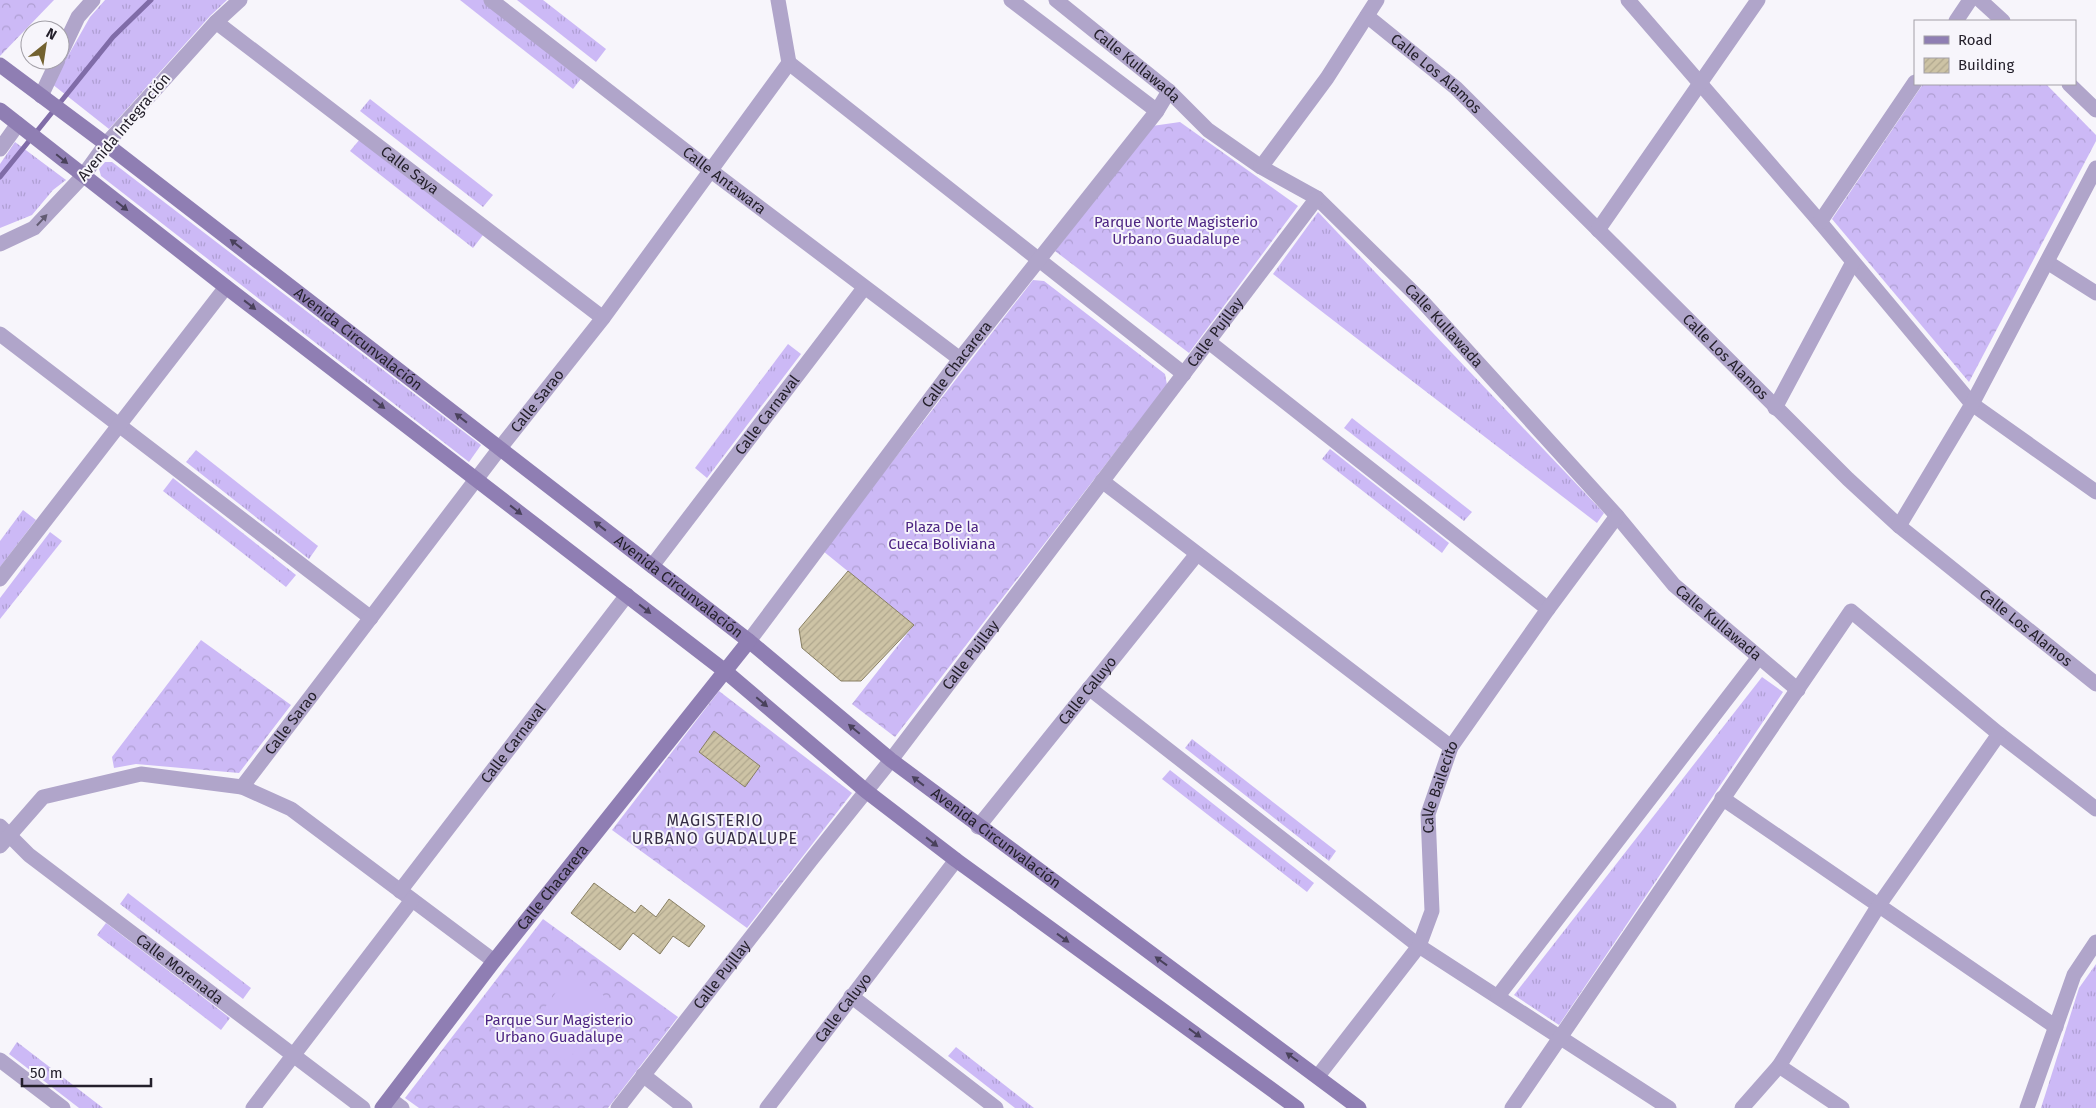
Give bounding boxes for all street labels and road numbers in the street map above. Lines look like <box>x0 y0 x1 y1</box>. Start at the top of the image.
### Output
street label: Calle Kullawada <box>1090 25 1184 106</box>
street label: Calle Los Alamos <box>1387 30 1485 117</box>
street label: Avenida Integración <box>74 70 174 184</box>
street label: Calle Saya <box>377 142 443 198</box>
street label: Calle Antawara <box>679 143 770 218</box>
street label: Calle Kullawada <box>1401 280 1487 371</box>
street label: Avenida Circunvalación <box>290 284 426 394</box>
street label: Calle Pujllay <box>1183 294 1248 371</box>
street label: Calle Los Alamos <box>1679 310 1772 403</box>
street label: Calle Chacarera <box>918 317 996 411</box>
street label: Calle Sarao <box>507 366 568 436</box>
street label: Calle Carnaval <box>731 371 804 458</box>
street label: Avenida Circunvalación <box>611 531 746 642</box>
street label: Calle Kullawada <box>1672 581 1765 664</box>
street label: Calle Los Alamos <box>1976 585 2076 670</box>
street label: Calle Pujllay <box>938 616 1003 693</box>
street label: Calle Caluyo <box>1055 653 1120 728</box>
street label: Calle Sarao <box>261 687 321 758</box>
street label: Calle Carnaval <box>477 699 550 787</box>
street label: Calle Bailecito <box>1419 737 1462 834</box>
street label: Avenida Circunvalación <box>927 784 1065 892</box>
street label: Calle Chacarera <box>513 841 592 934</box>
street label: Calle Morenada <box>132 930 227 1008</box>
street label: Calle Pujllay <box>689 936 755 1013</box>
street label: Calle Caluyo <box>811 969 876 1046</box>

